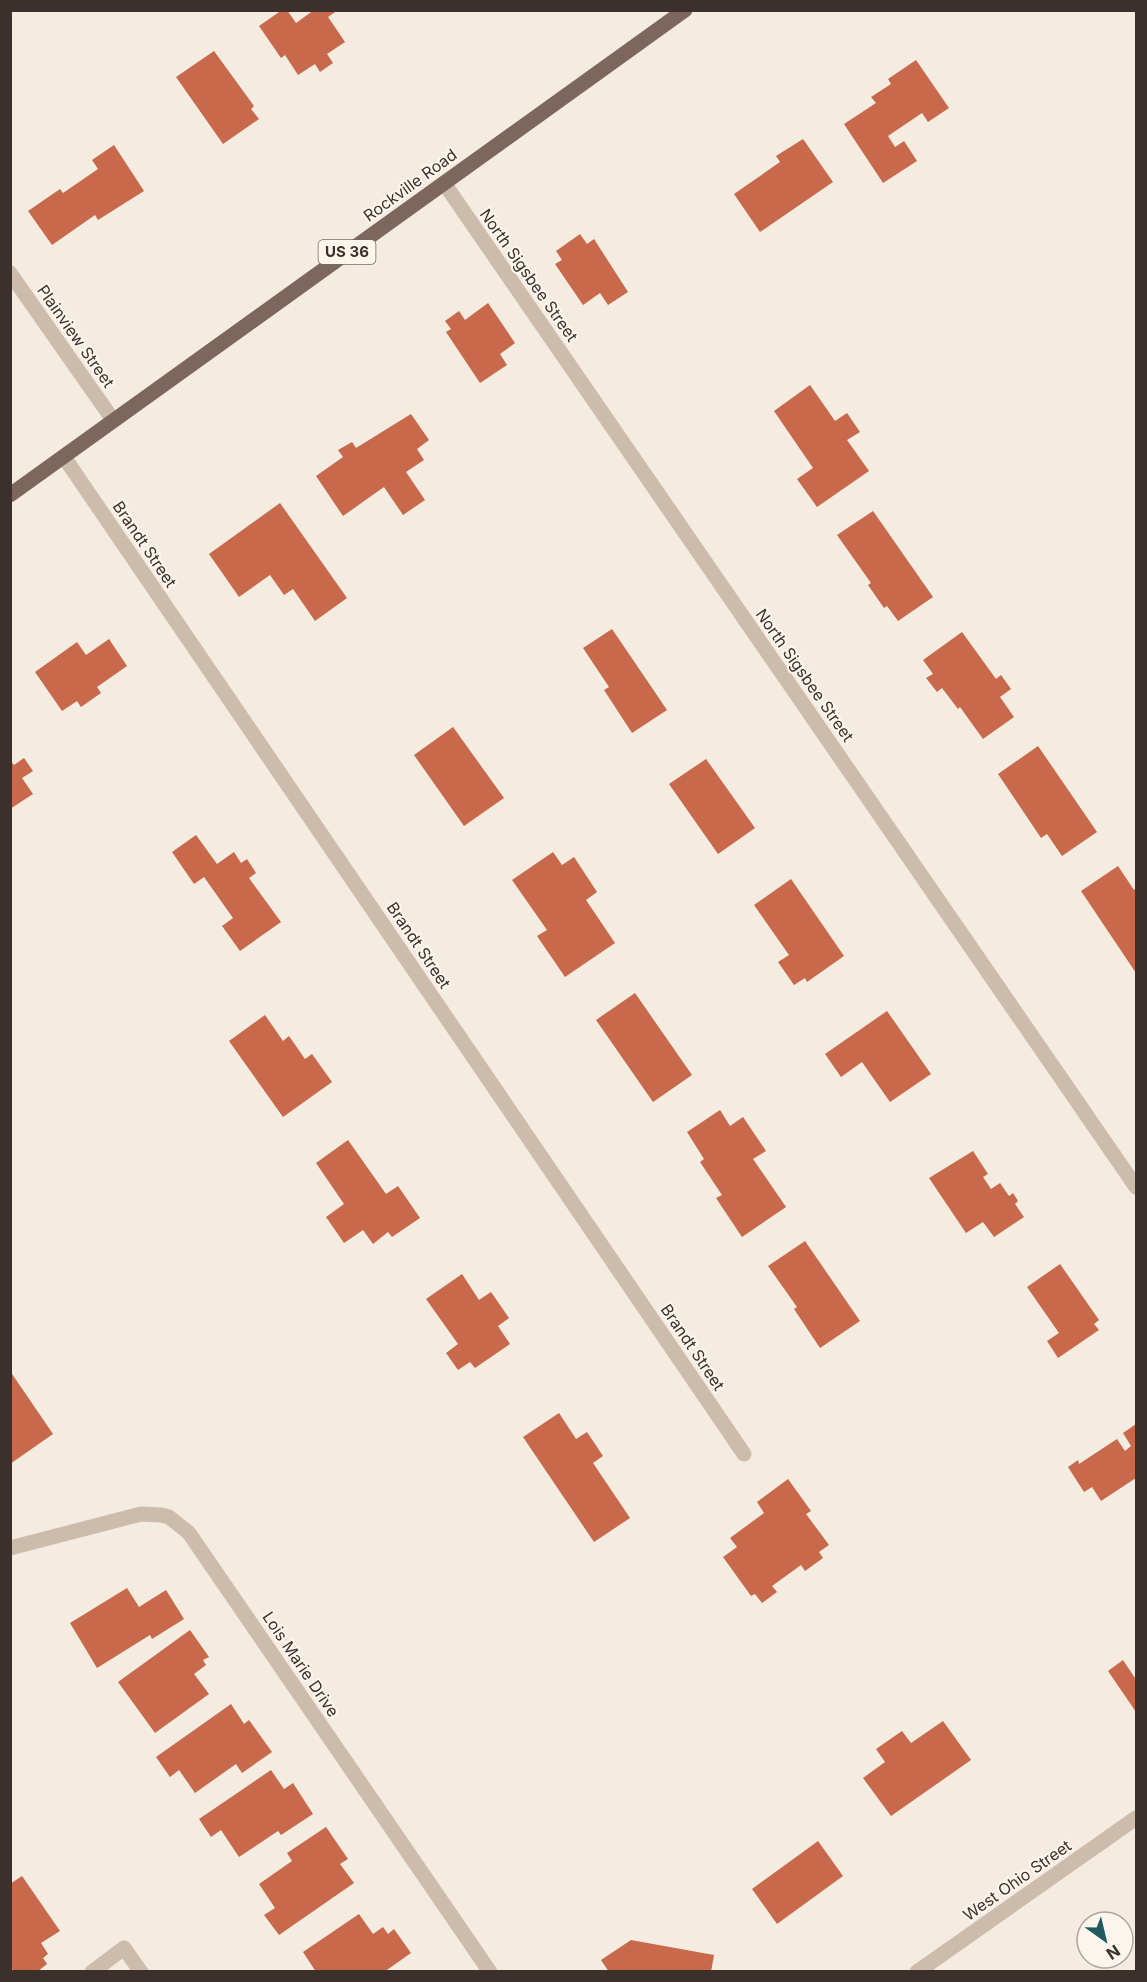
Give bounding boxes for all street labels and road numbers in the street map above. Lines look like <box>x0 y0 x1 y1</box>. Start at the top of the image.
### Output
street label: Rockville Road <box>359 144 461 226</box>
street label: North Sigsbee Street <box>476 205 582 345</box>
road number: US 36 <box>318 240 376 264</box>
street label: Plainview Street <box>33 281 119 391</box>
street label: Brandt Street <box>109 497 181 591</box>
street label: North Sigsbee Street <box>752 605 858 745</box>
street label: Brandt Street <box>383 898 455 992</box>
street label: Brandt Street <box>657 1300 729 1394</box>
street label: Lois Marie Drive <box>258 1608 344 1720</box>
street label: West Ohio Street <box>959 1835 1075 1925</box>

